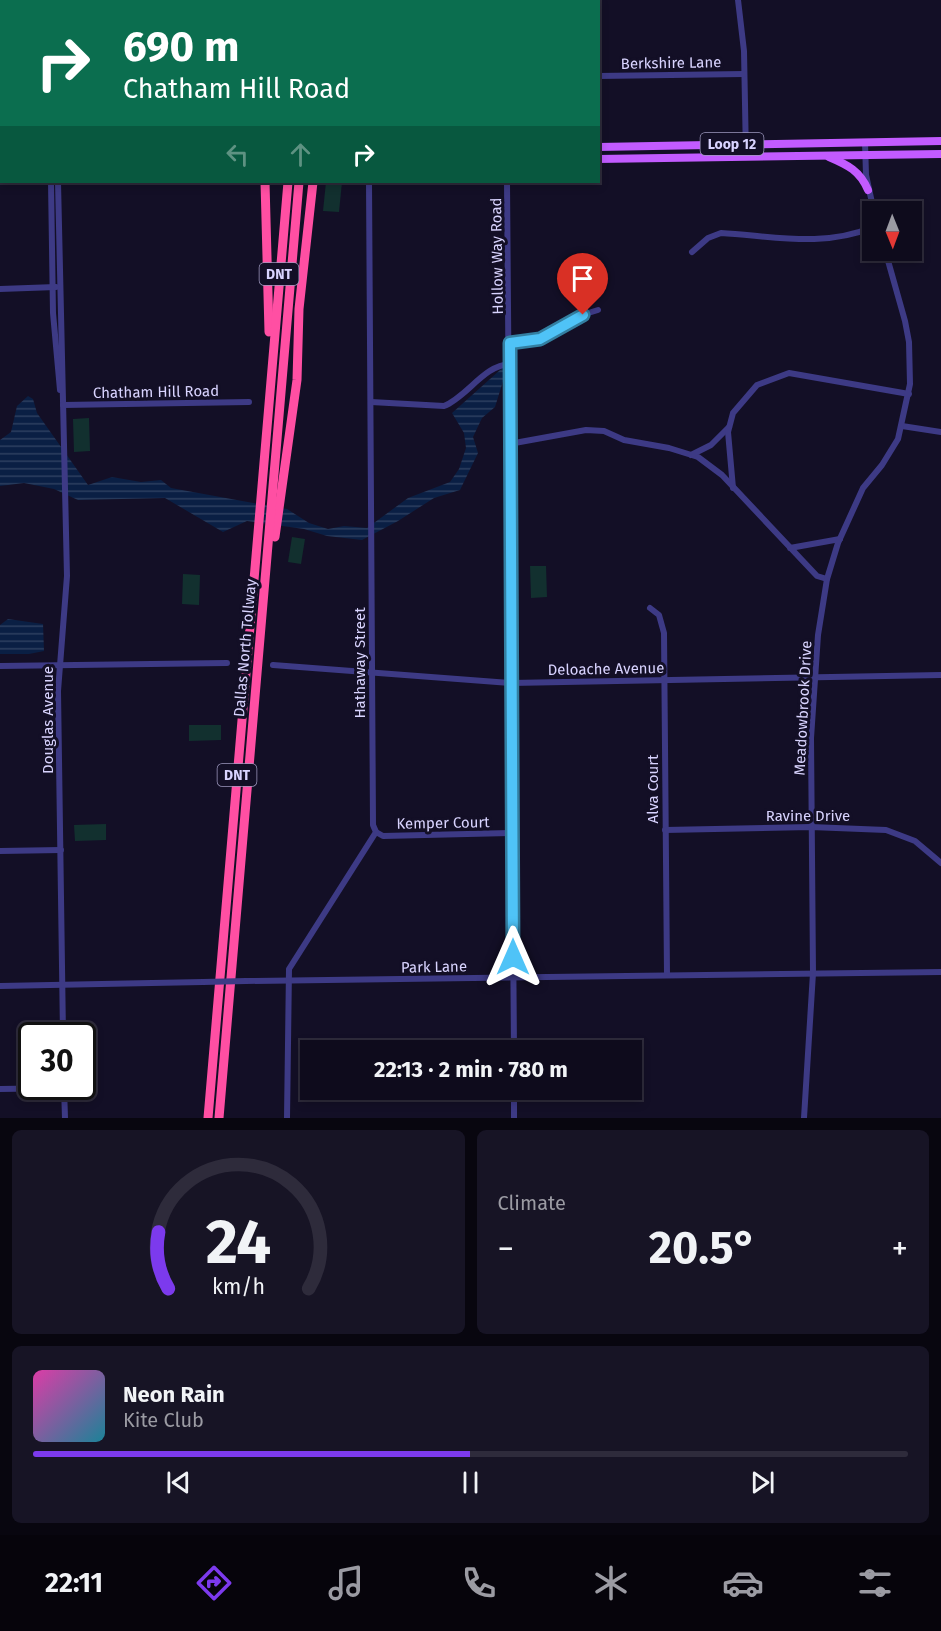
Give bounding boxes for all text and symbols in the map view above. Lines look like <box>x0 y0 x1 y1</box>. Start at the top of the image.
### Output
text: 690 m <box>123 22 240 72</box>
icon: right <box>24 24 102 102</box>
street label: Berkshire Lane <box>621 53 721 73</box>
text: Chatham Hill Road <box>123 73 350 105</box>
road number: Loop 12 <box>700 133 764 155</box>
icon: left <box>221 138 254 171</box>
icon: ahead <box>284 138 317 171</box>
icon: right <box>347 138 380 171</box>
street label: Hollow Way Road <box>487 197 507 315</box>
north arrow <box>862 201 922 261</box>
map controls <box>862 201 922 261</box>
pin <box>557 253 608 315</box>
icon: arrive <box>566 262 599 295</box>
road number: DNT <box>260 263 298 285</box>
street label: Chatham Hill Road <box>93 382 219 402</box>
street label: Dallas North Tollway <box>230 578 260 718</box>
street label: Hathaway Street <box>351 607 369 719</box>
street label: Meadowbrook Drive <box>790 640 816 776</box>
street label: Deloache Avenue <box>547 659 665 679</box>
street label: Douglas Avenue <box>39 666 57 774</box>
street label: Alva Court <box>644 754 662 823</box>
road number: DNT <box>218 764 256 786</box>
street label: Ravine Drive <box>766 807 850 825</box>
street label: Kemper Court <box>396 813 490 833</box>
position arrow <box>481 925 545 989</box>
street label: Park Lane <box>401 957 467 977</box>
speed limit sign: 30 <box>18 1022 96 1100</box>
text: 22:13 · 2 min · 780 m <box>374 1056 568 1083</box>
text: Climate <box>498 1191 566 1215</box>
text: 24 <box>205 1205 271 1280</box>
text: 20.5° <box>649 1221 757 1275</box>
text: − <box>498 1229 514 1269</box>
text: + <box>892 1229 908 1269</box>
text: km/h <box>212 1274 265 1300</box>
text: Neon Rain <box>123 1381 225 1408</box>
text: Kite Club <box>123 1408 204 1432</box>
icon: previous <box>162 1466 195 1499</box>
icon: pause <box>454 1466 487 1499</box>
icon: next <box>746 1466 779 1499</box>
icon: directions <box>193 1562 235 1604</box>
icon: music <box>325 1562 367 1604</box>
icon: phone <box>458 1562 500 1604</box>
icon: climate <box>590 1562 632 1604</box>
icon: car <box>722 1562 764 1604</box>
icon: filters <box>854 1562 896 1604</box>
text: 22:11 <box>45 1567 103 1599</box>

